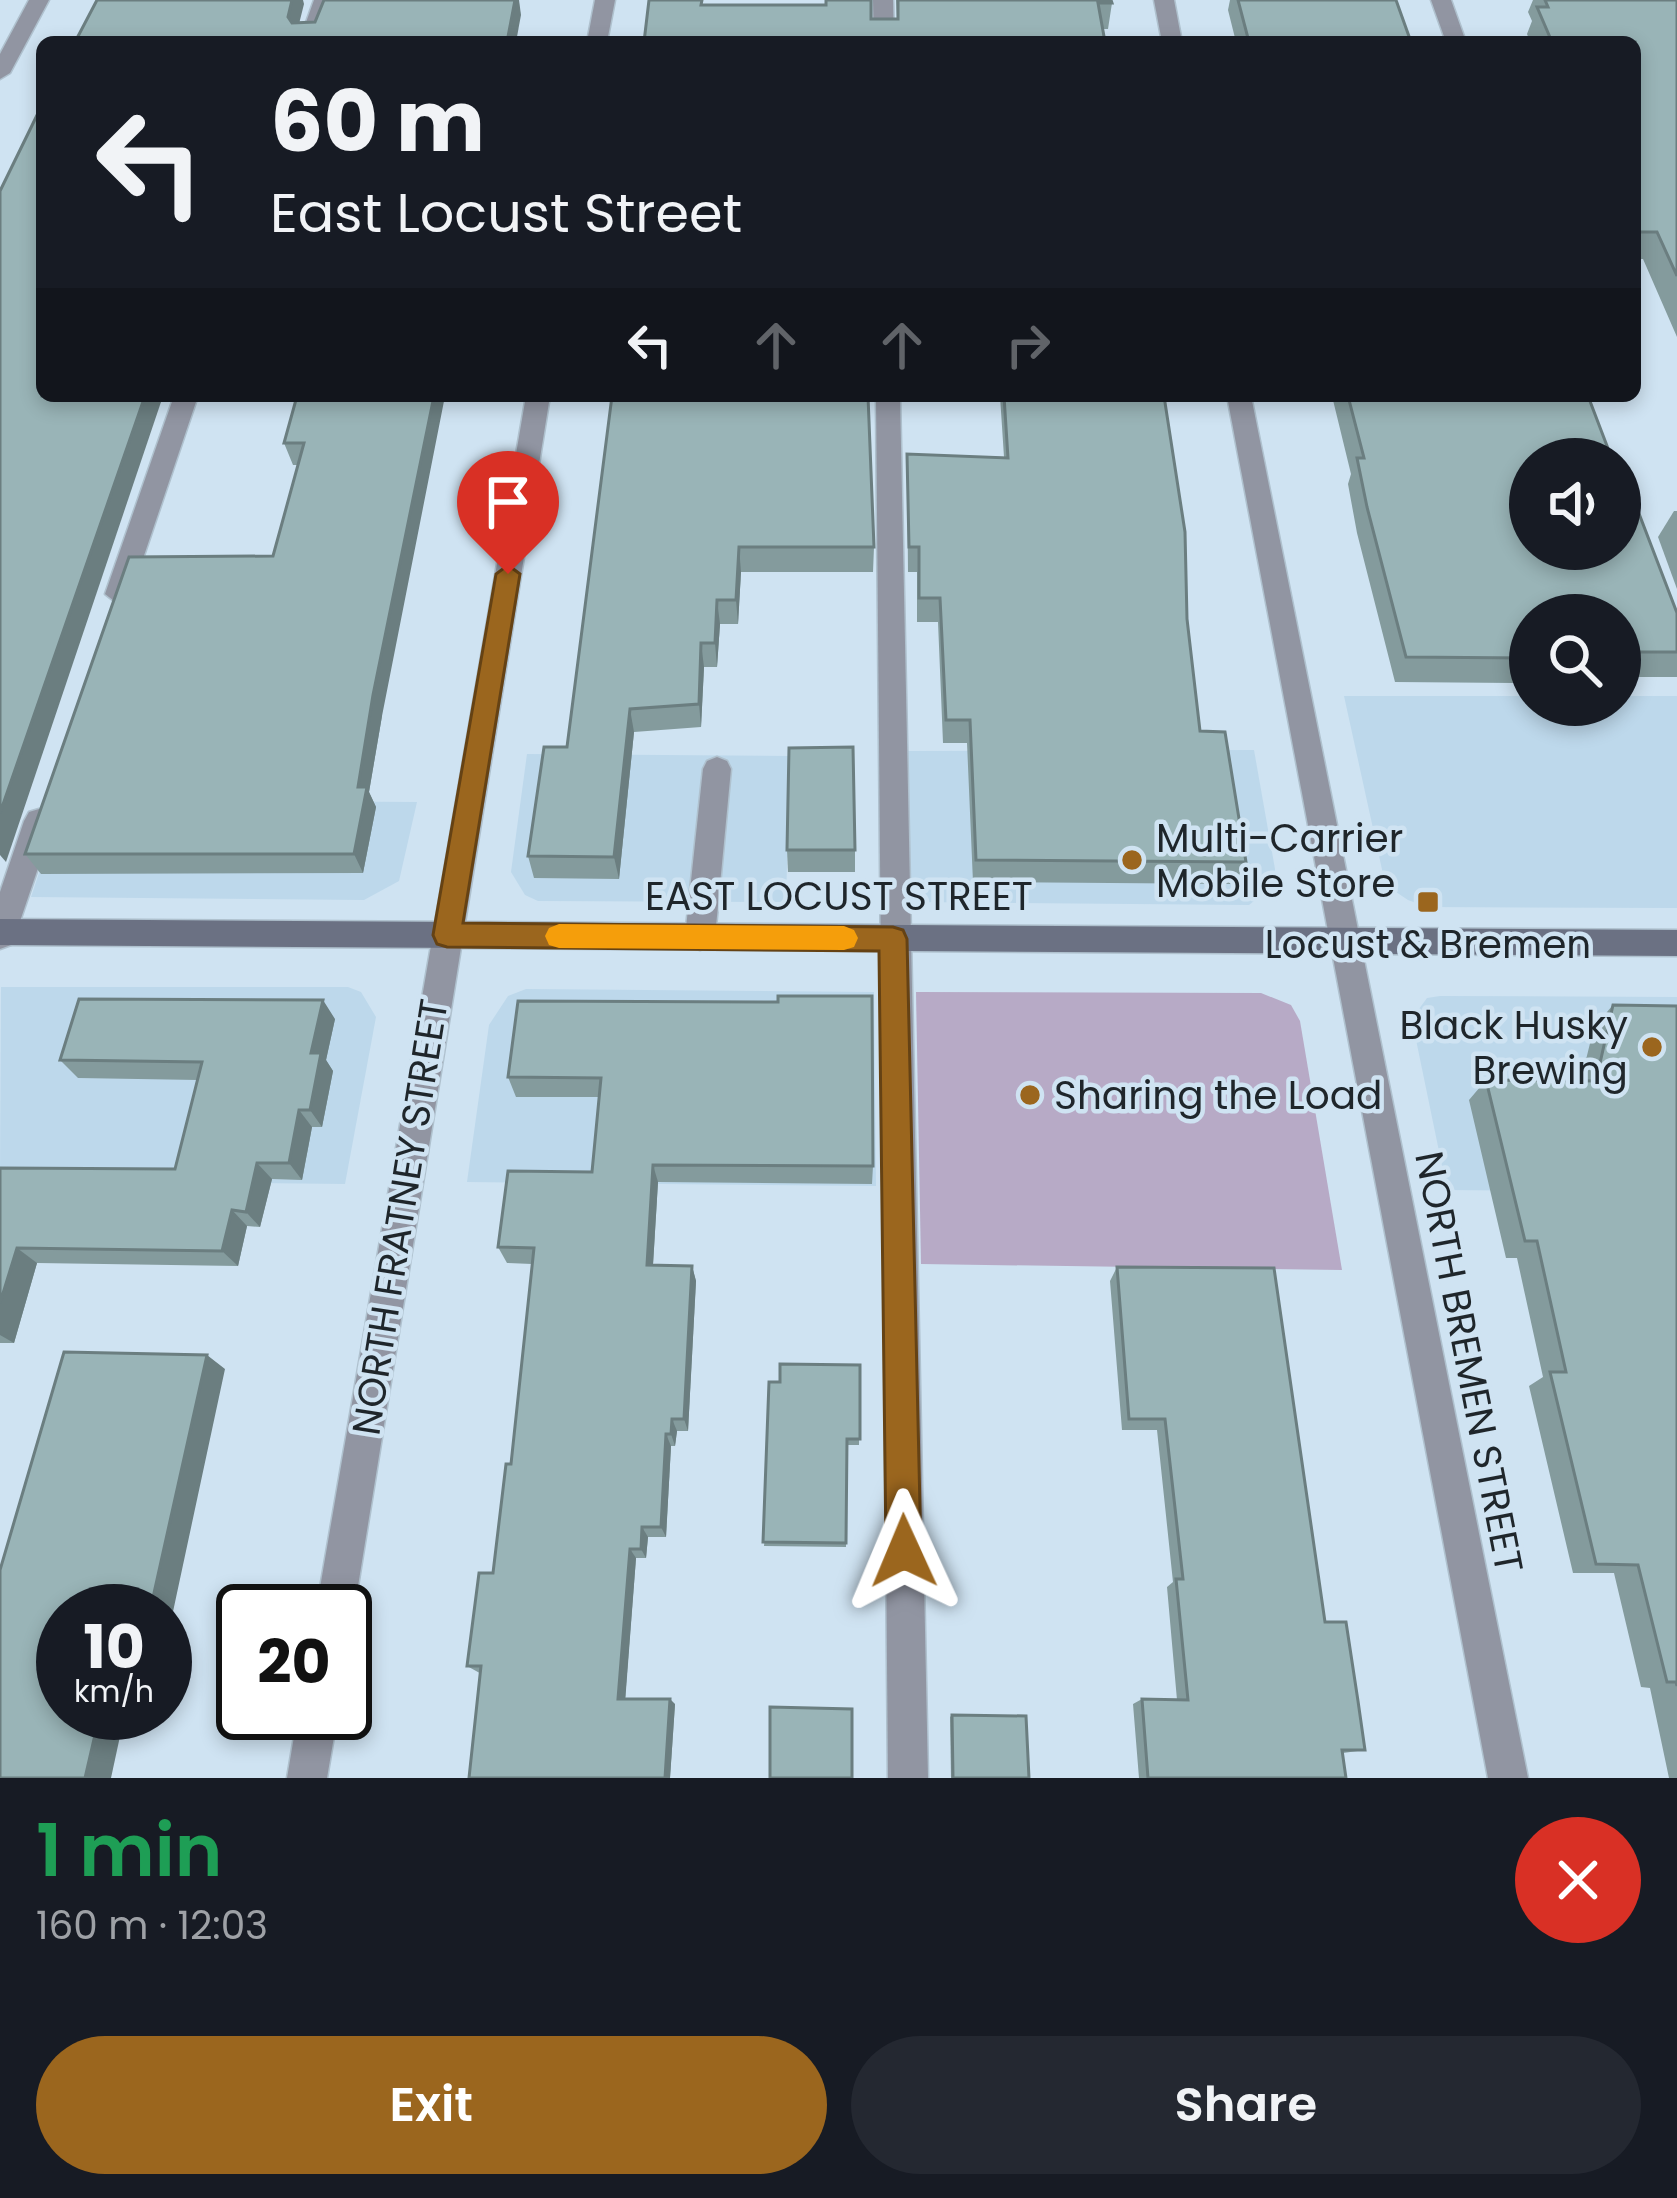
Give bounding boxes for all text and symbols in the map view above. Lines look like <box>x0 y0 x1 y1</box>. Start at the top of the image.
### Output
text: 60 m <box>270 63 485 180</box>
icon: left <box>72 84 228 240</box>
text: East Locust Street <box>270 175 742 251</box>
icon: left <box>617 312 683 378</box>
icon: ahead <box>743 312 809 378</box>
icon: ahead <box>869 312 935 378</box>
icon: right <box>995 312 1061 378</box>
map controls <box>1509 438 1641 726</box>
button: sound <box>1509 438 1641 570</box>
pin <box>457 451 559 574</box>
icon: arrive <box>475 469 541 535</box>
button: search <box>1509 594 1641 726</box>
place label: Multi-Carrier Mobile Store <box>1156 811 1403 911</box>
marker: Multi-Carrier Mobile Store <box>1119 847 1145 873</box>
street label: EAST LOCUST STREET <box>645 869 1033 924</box>
marker: Locust & Bremen <box>1415 889 1441 915</box>
place label: Locust & Bremen <box>1265 917 1591 972</box>
street label: NORTH FRATNEY STREET <box>338 995 462 1439</box>
place label: Black Husky Brewing <box>1400 998 1628 1098</box>
marker: Black Husky Brewing <box>1639 1034 1665 1060</box>
place label: Sharing the Load <box>1054 1068 1382 1123</box>
marker: Sharing the Load <box>1017 1082 1043 1108</box>
street label: NORTH BREMEN STREET <box>1401 1147 1537 1577</box>
position arrow <box>841 1488 967 1614</box>
speed limit sign: 20 <box>216 1584 372 1740</box>
text: 10 <box>83 1605 145 1689</box>
text: km/h <box>74 1670 154 1713</box>
text: 1 min <box>36 1800 222 1901</box>
button: close <box>1515 1817 1641 1943</box>
text: 160 m · 12:03 <box>36 1898 268 1953</box>
button: Exit <box>36 2036 827 2174</box>
button: Share <box>851 2036 1641 2174</box>

